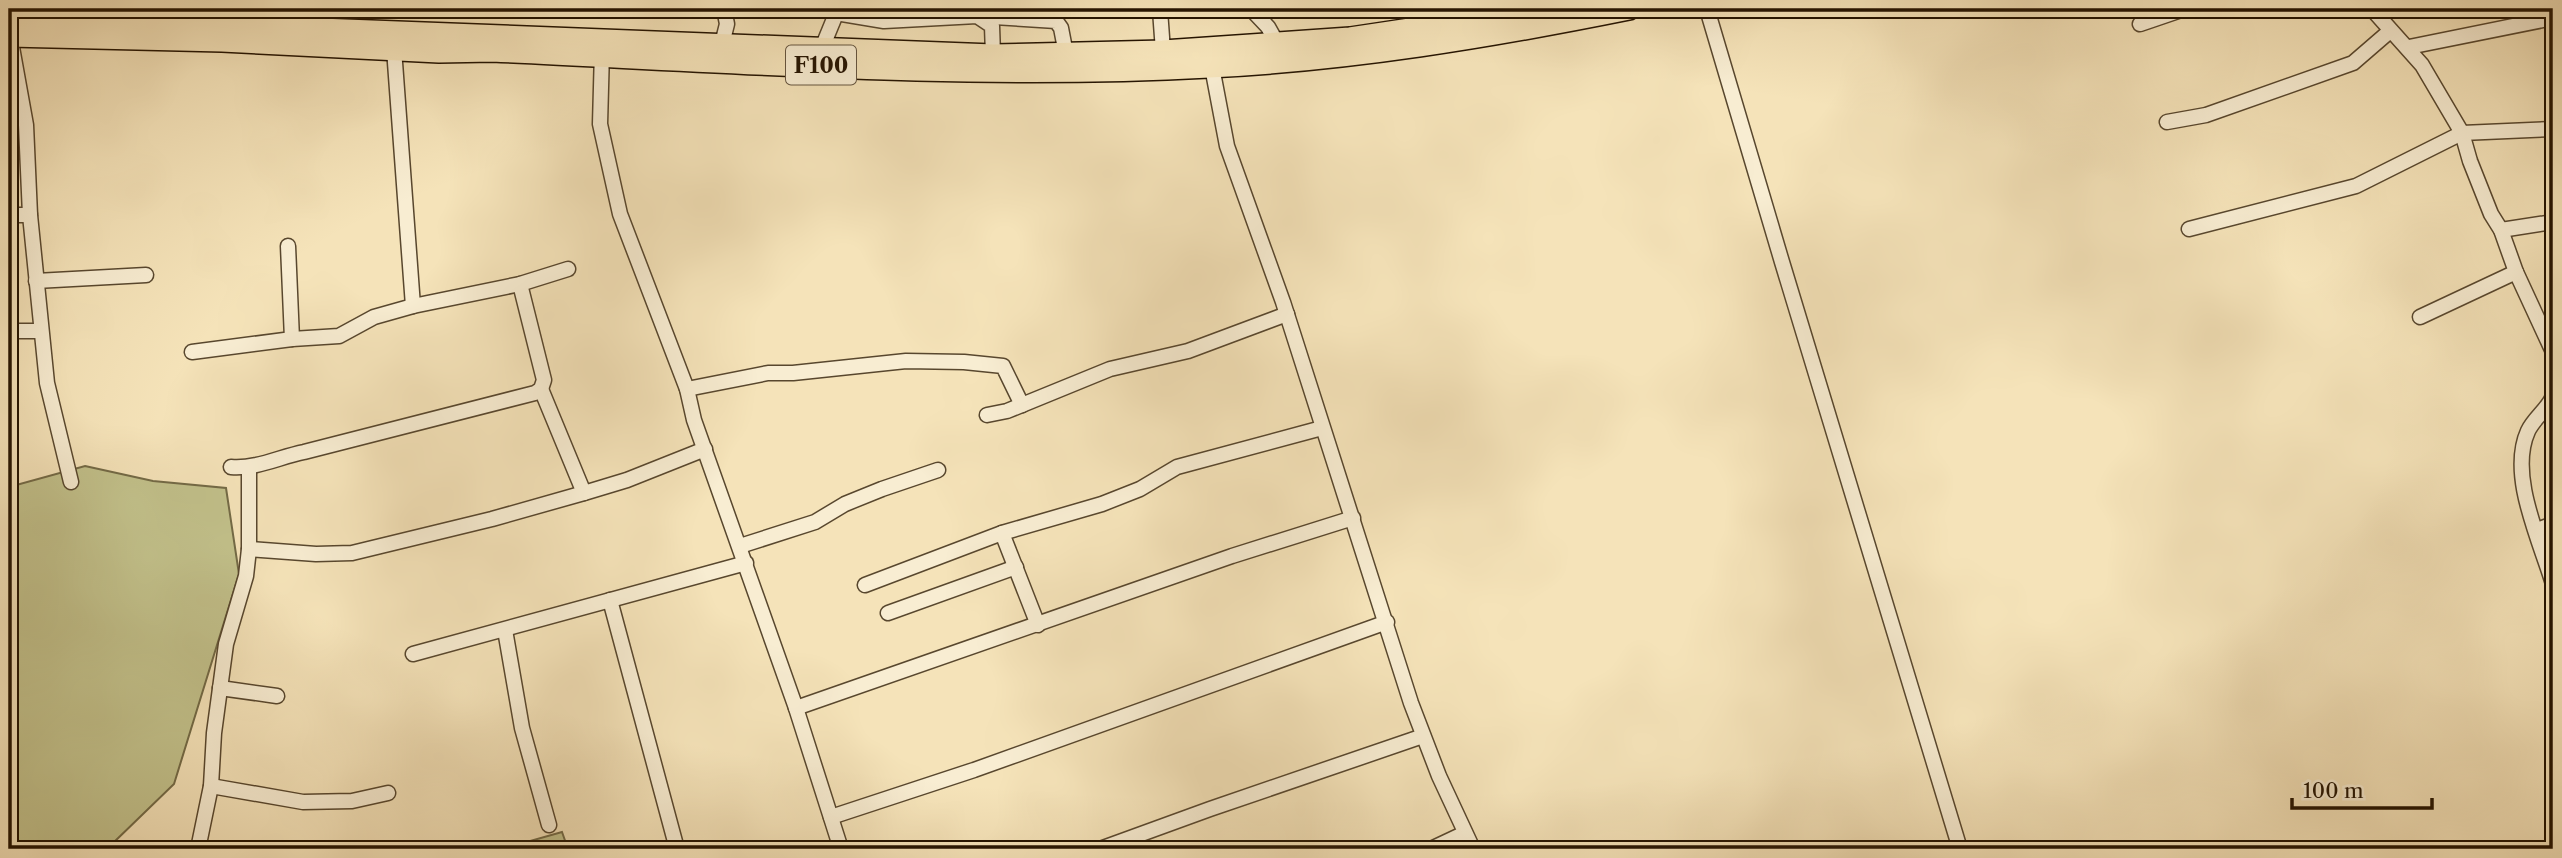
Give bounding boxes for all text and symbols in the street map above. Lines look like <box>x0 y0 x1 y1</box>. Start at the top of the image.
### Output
road number: F100 <box>786 46 856 85</box>
scale bar <box>2292 767 2432 811</box>
text: 100 m <box>2303 778 2364 803</box>

